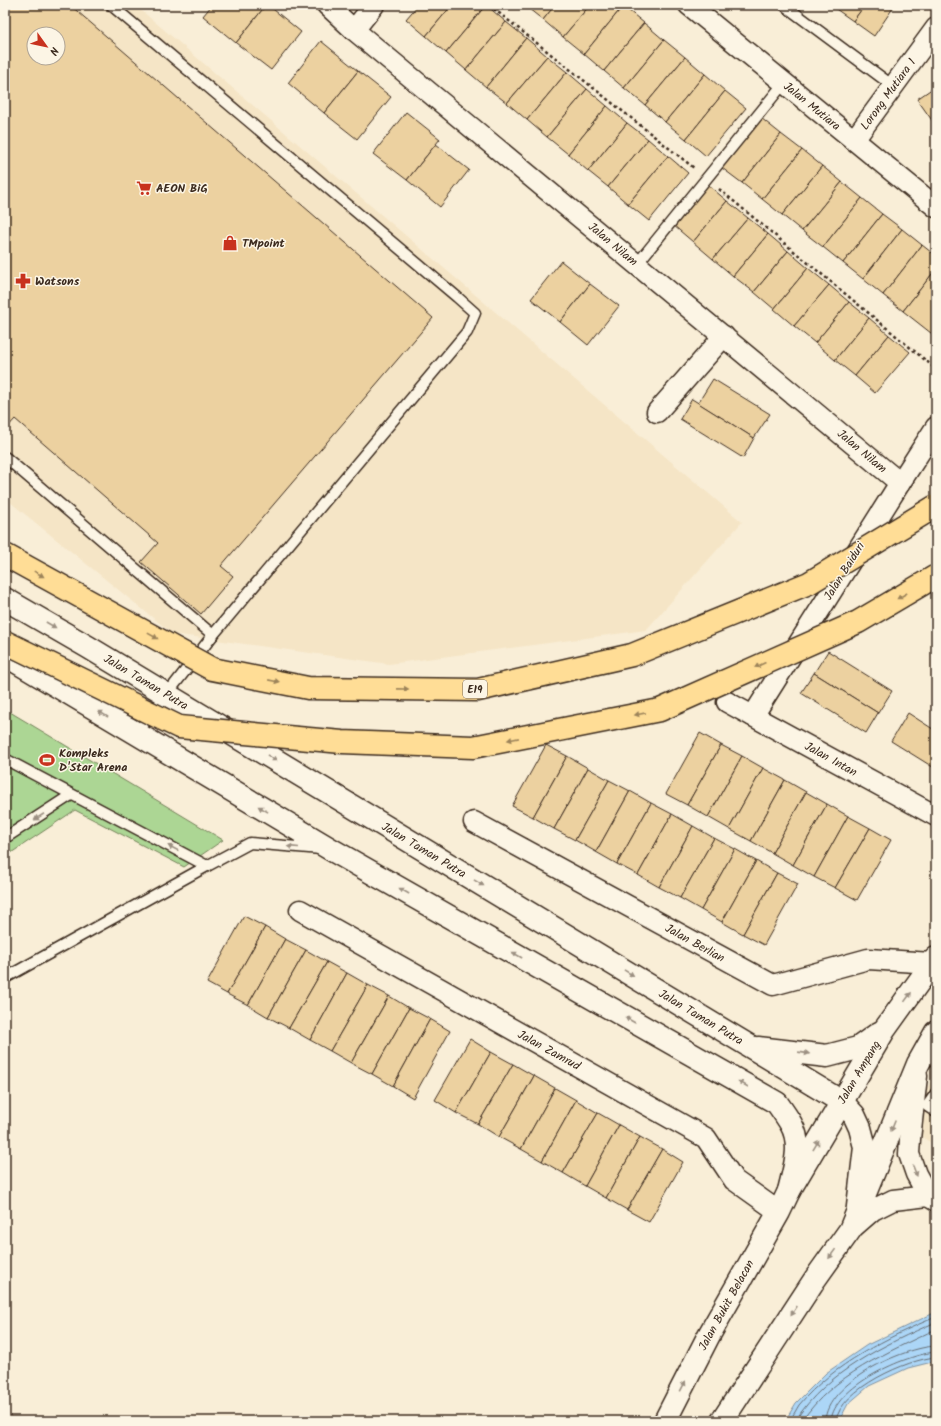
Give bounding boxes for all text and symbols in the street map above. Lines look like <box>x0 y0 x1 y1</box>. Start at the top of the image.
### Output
north arrow <box>26 26 66 66</box>
text: N <box>44 43 63 59</box>
street label: Lorong Mutiara 1 <box>856 54 921 134</box>
street label: Jalan Mutiara <box>779 77 845 136</box>
supermarket icon: AEON BiG <box>135 179 153 197</box>
place label: AEON BiG <box>156 179 208 198</box>
street label: Jalan Nilam <box>584 218 642 271</box>
shop icon: TMpoint <box>221 234 239 252</box>
place label: TMpoint <box>242 234 285 253</box>
pharmacy icon: Watsons <box>14 272 32 290</box>
place label: Watsons <box>35 272 80 291</box>
street label: Jalan Nilam <box>833 425 891 478</box>
street label: Jalan Baiduri <box>819 537 871 604</box>
one-way arrow <box>33 571 45 577</box>
one-way arrow <box>896 592 908 599</box>
one-way arrow <box>45 622 57 629</box>
one-way arrow <box>147 633 159 640</box>
street label: Jalan Taman Putra <box>100 650 192 715</box>
one-way arrow <box>755 662 766 668</box>
one-way arrow <box>268 678 280 684</box>
road number: E19 <box>463 680 487 698</box>
one-way arrow <box>397 686 410 692</box>
one-way arrow <box>97 711 109 718</box>
one-way arrow <box>634 711 646 717</box>
one-way arrow <box>507 737 519 743</box>
street label: Jalan Intan <box>801 737 861 782</box>
place label: Kompleks D'Star Arena <box>59 744 127 777</box>
sports icon: Kompleks D'Star Arena <box>38 751 56 769</box>
one-way arrow <box>266 755 278 762</box>
one-way arrow <box>257 805 269 812</box>
one-way arrow <box>33 813 45 820</box>
street label: Jalan Taman Putra <box>378 818 470 883</box>
one-way arrow <box>287 843 299 850</box>
one-way arrow <box>168 845 179 851</box>
one-way arrow <box>473 880 485 887</box>
one-way arrow <box>398 888 410 894</box>
street label: Jalan Berlian <box>661 919 728 968</box>
one-way arrow <box>511 952 523 959</box>
one-way arrow <box>623 970 635 977</box>
street label: Jalan Taman Putra <box>655 985 747 1050</box>
one-way arrow <box>904 992 912 1002</box>
one-way arrow <box>624 1016 636 1023</box>
street label: Jalan Zamrud <box>514 1025 585 1076</box>
street label: Jalan Ampang <box>833 1037 886 1108</box>
one-way arrow <box>798 1050 810 1056</box>
one-way arrow <box>737 1081 749 1087</box>
one-way arrow <box>889 1120 896 1132</box>
one-way arrow <box>812 1139 819 1151</box>
one-way arrow <box>913 1166 919 1178</box>
one-way arrow <box>828 1249 836 1260</box>
street label: Jalan Bukit Belacan <box>694 1256 759 1354</box>
one-way arrow <box>790 1305 797 1317</box>
one-way arrow <box>680 1380 686 1392</box>

